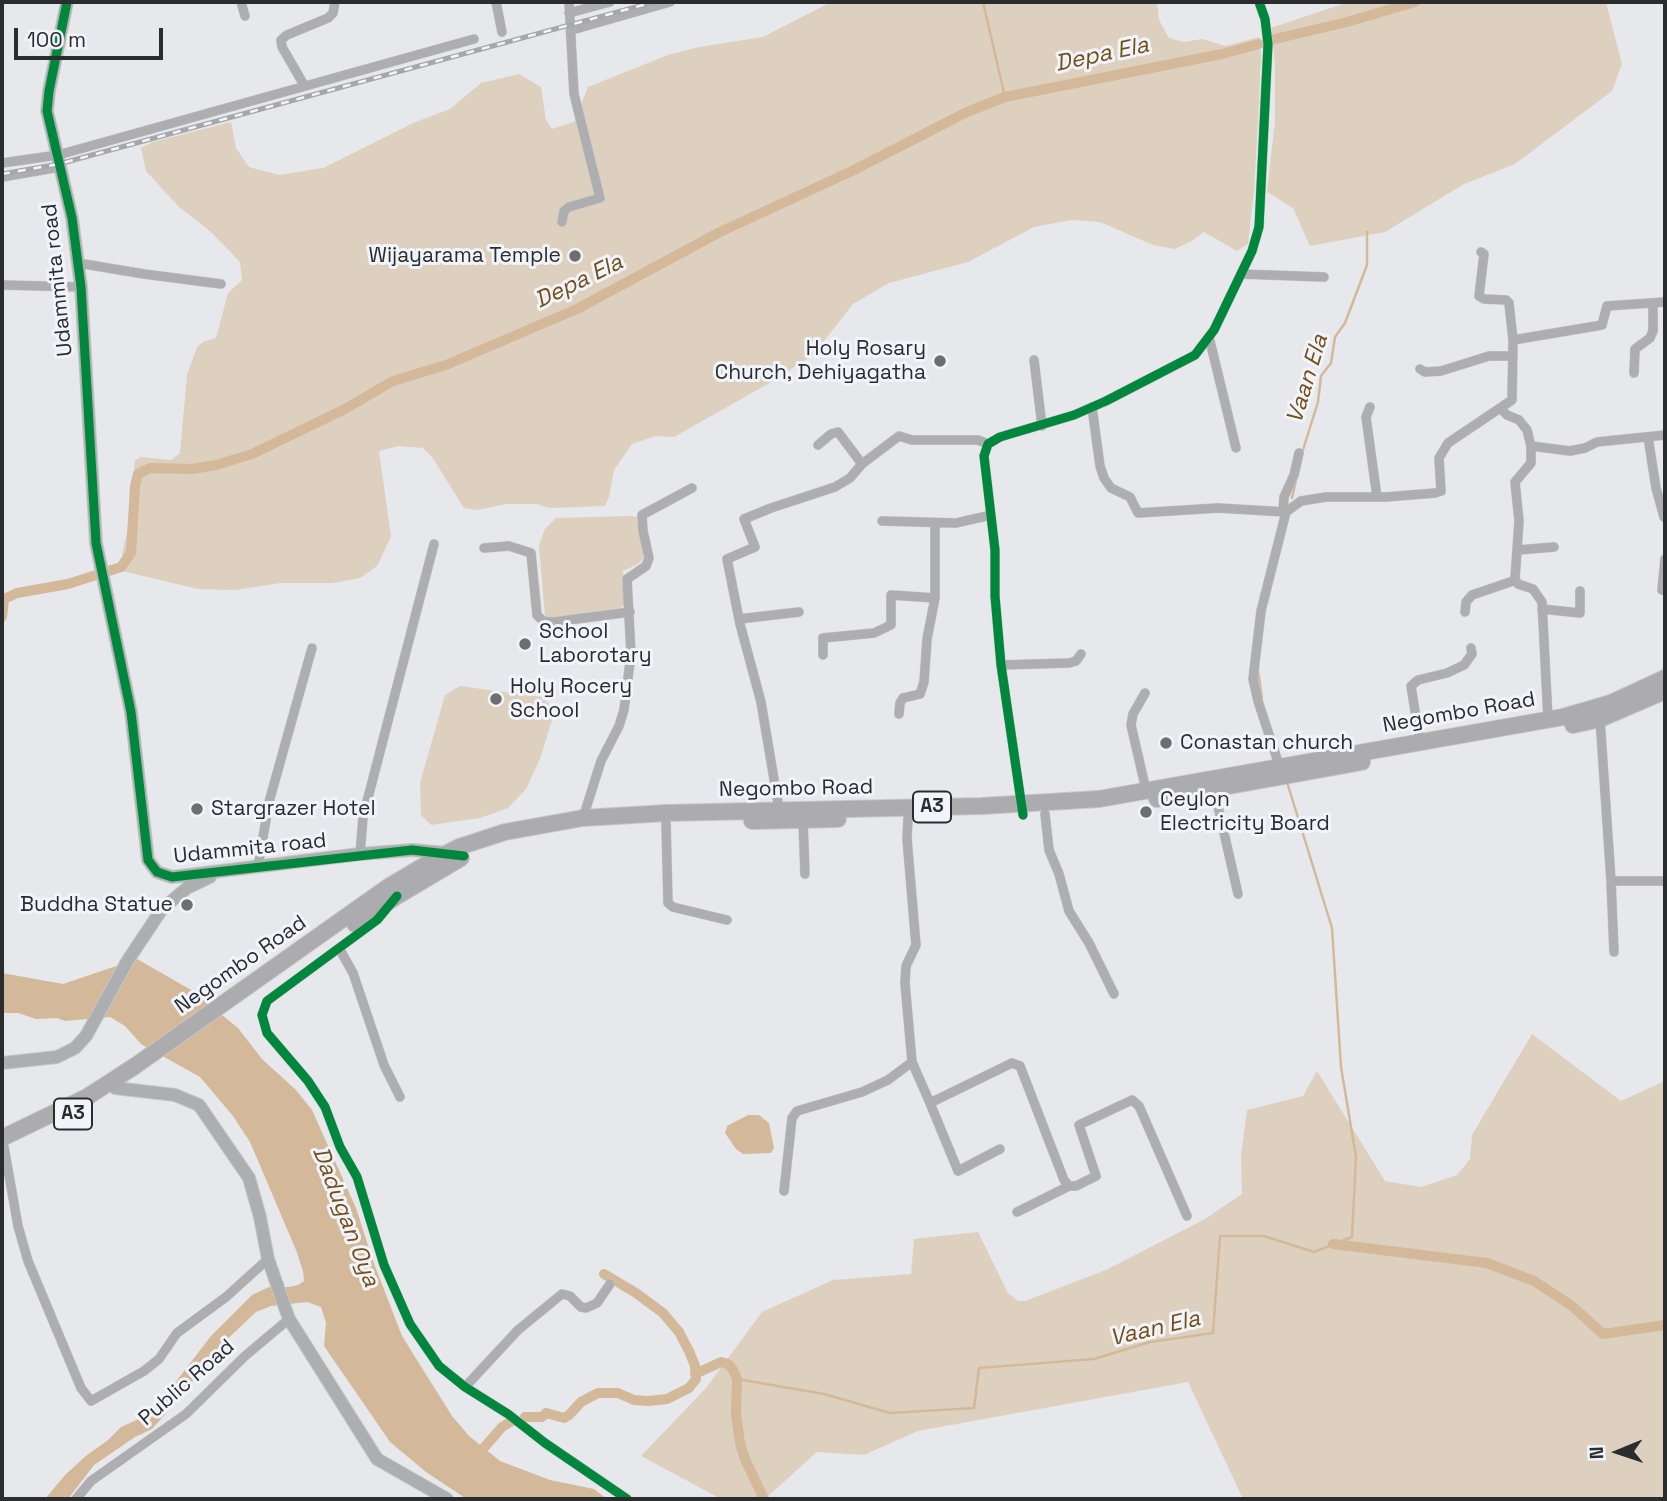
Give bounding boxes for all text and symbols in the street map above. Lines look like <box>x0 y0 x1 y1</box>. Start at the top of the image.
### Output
scale bar <box>18 14 166 58</box>
text: 100 m <box>27 26 86 53</box>
water label: Depa Ela <box>1053 32 1151 78</box>
street label: Udammita road <box>37 202 79 358</box>
place label: Wijayarama Temple <box>369 243 561 269</box>
marker: Wijayarama Temple <box>567 248 583 264</box>
water label: Depa Ela <box>530 249 628 315</box>
water label: Vaan Ela <box>1281 331 1335 427</box>
place label: Holy Rosary Church, Dehiyagatha <box>715 336 926 386</box>
marker: Holy Rosary Church, Dehiyagatha <box>932 353 948 369</box>
place label: School Laborotary <box>539 619 652 669</box>
marker: School Laborotary <box>517 636 533 652</box>
place label: Holy Rocery School <box>510 674 632 724</box>
street label: Negombo Road <box>1381 687 1537 739</box>
marker: Holy Rocery School <box>488 691 504 707</box>
place label: Conastan church <box>1180 730 1353 756</box>
marker: Conastan church <box>1158 735 1174 751</box>
street label: Negombo Road <box>719 775 873 803</box>
place label: Ceylon Electricity Board <box>1160 787 1330 837</box>
road number: A3 <box>913 792 951 822</box>
place label: Stargrazer Hotel <box>211 796 376 822</box>
marker: Stargrazer Hotel <box>189 801 205 817</box>
marker: Ceylon Electricity Board <box>1138 804 1154 820</box>
street label: Udammita road <box>172 828 328 870</box>
place label: Buddha Statue <box>20 892 173 918</box>
marker: Buddha Statue <box>179 897 195 913</box>
street label: Negombo Road <box>171 910 311 1020</box>
road number: A3 <box>54 1098 92 1130</box>
water label: Dadugan Oya <box>306 1143 384 1291</box>
water label: Vaan Ela <box>1107 1305 1203 1353</box>
street label: Public Road <box>134 1335 240 1431</box>
north arrow <box>1583 1417 1653 1487</box>
text: N <box>1584 1446 1609 1460</box>

